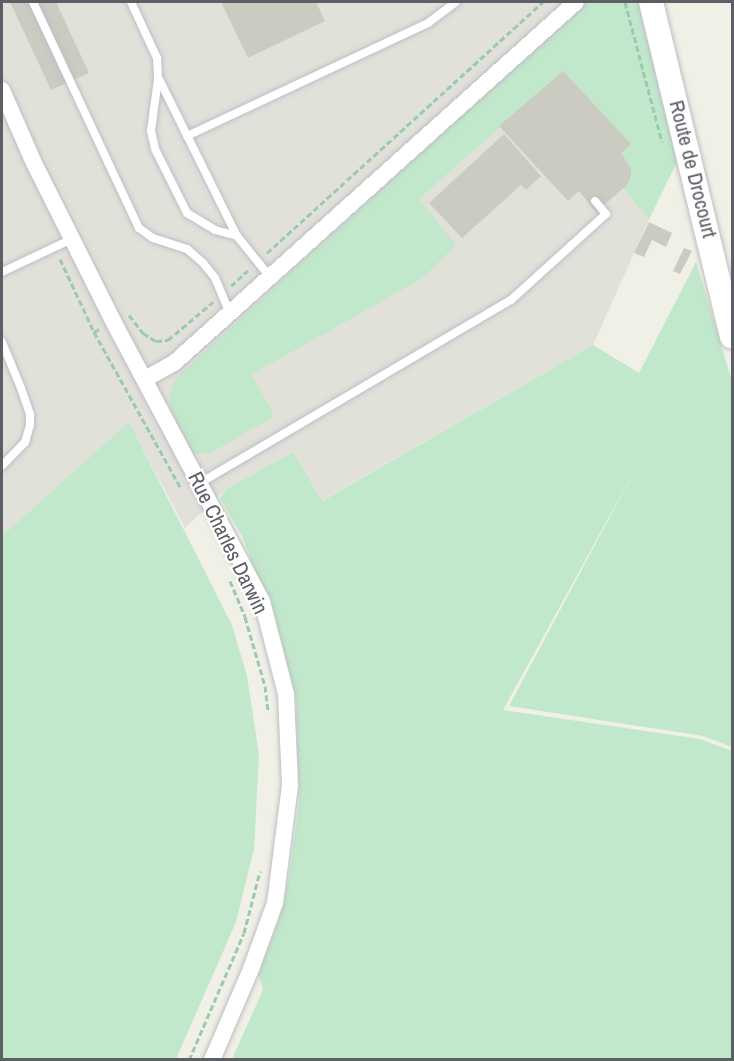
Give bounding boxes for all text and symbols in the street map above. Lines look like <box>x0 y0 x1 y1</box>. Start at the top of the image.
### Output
street label: Route de Drocourt <box>664 98 722 240</box>
street label: Rue Charles Darwin <box>183 468 273 618</box>

